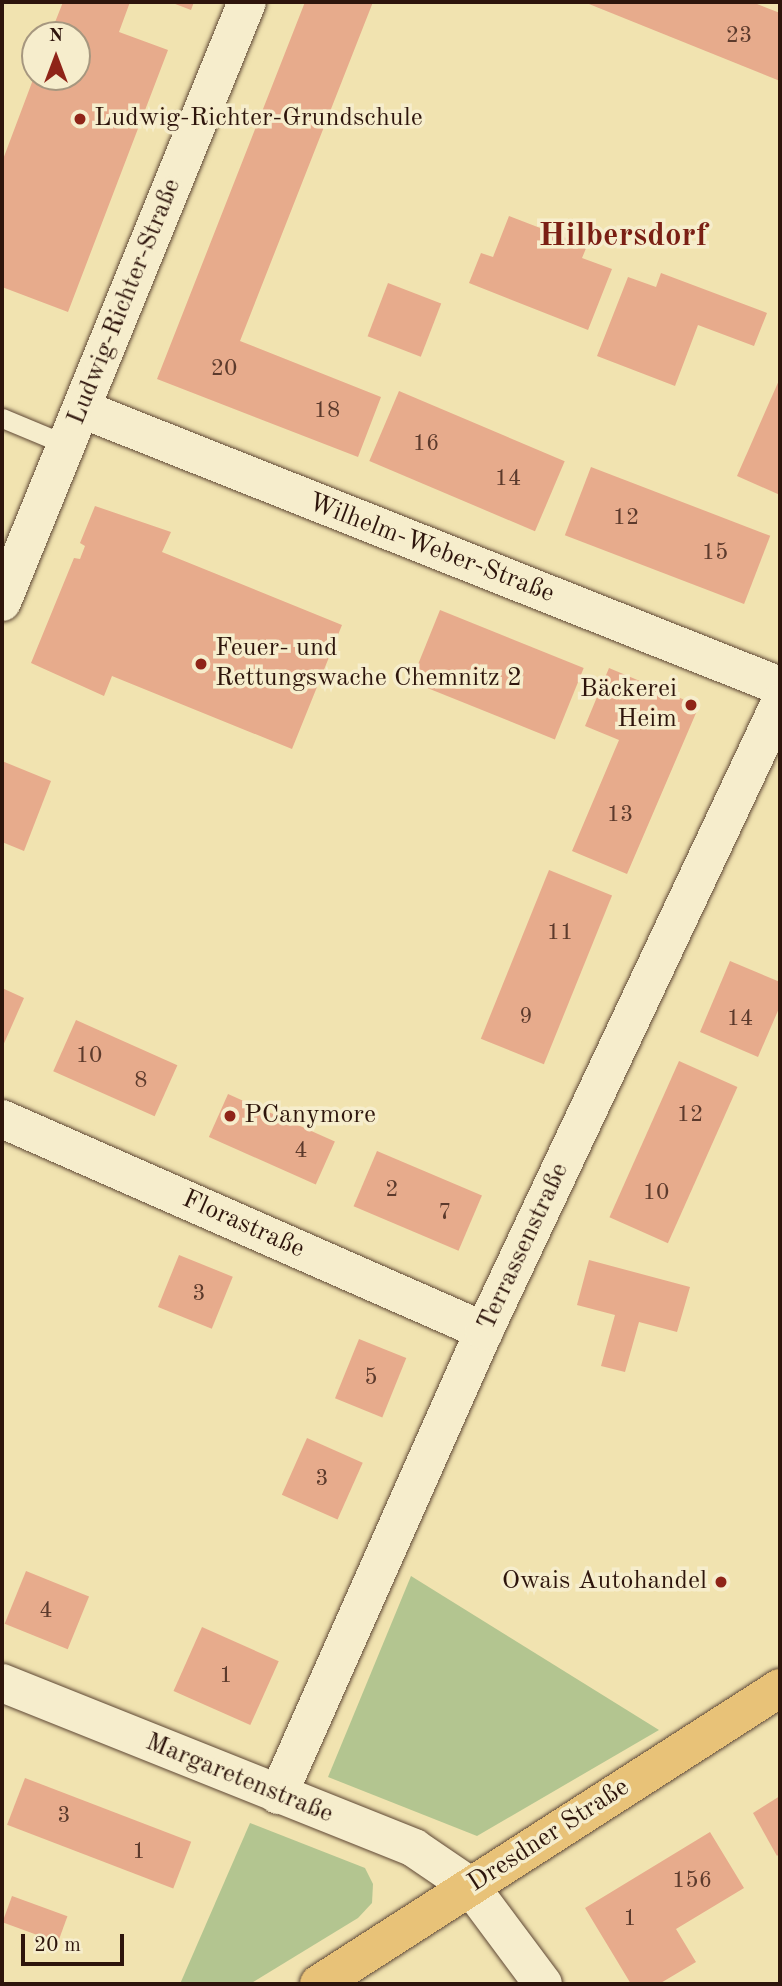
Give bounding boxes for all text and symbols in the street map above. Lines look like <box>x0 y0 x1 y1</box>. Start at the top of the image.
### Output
north arrow <box>21 21 91 91</box>
house number: 23 <box>726 22 752 50</box>
text: N <box>49 27 63 46</box>
place label: Ludwig-Richter-Grundschule <box>94 103 423 135</box>
marker: Ludwig-Richter-Grundschule <box>72 111 88 127</box>
street label: Ludwig-Richter-Straße <box>61 174 189 430</box>
district label: Hilbersdorf <box>539 217 707 257</box>
house number: 20 <box>211 355 237 383</box>
house number: 18 <box>314 397 340 425</box>
house number: 16 <box>413 430 439 458</box>
house number: 14 <box>495 465 521 493</box>
street label: Wilhelm-Weber-Straße <box>303 488 559 610</box>
house number: 12 <box>613 504 639 532</box>
house number: 15 <box>702 539 728 567</box>
place label: Feuer- und Rettungswache Chemnitz 2 <box>215 633 522 694</box>
marker: Feuer- und Rettungswache Chemnitz 2 <box>193 656 209 672</box>
place label: Bäckerei Heim <box>580 674 677 736</box>
marker: Bäckerei Heim <box>683 697 699 713</box>
house number: 13 <box>607 801 633 829</box>
house number: 11 <box>547 919 573 947</box>
house number: 9 <box>519 1003 533 1031</box>
house number: 14 <box>727 1005 753 1033</box>
house number: 10 <box>76 1042 102 1070</box>
house number: 8 <box>134 1067 148 1095</box>
place label: PCanymore <box>244 1100 376 1132</box>
house number: 12 <box>677 1101 703 1129</box>
marker: PCanymore <box>222 1108 238 1124</box>
house number: 4 <box>294 1137 308 1165</box>
street label: Terrassenstraße <box>472 1158 576 1336</box>
house number: 2 <box>385 1176 399 1204</box>
house number: 10 <box>643 1179 669 1207</box>
street label: Florastraße <box>177 1184 309 1266</box>
house number: 7 <box>438 1199 452 1227</box>
house number: 3 <box>192 1280 206 1308</box>
house number: 5 <box>364 1364 378 1392</box>
house number: 3 <box>315 1465 329 1493</box>
place label: Owais Autohandel <box>502 1566 707 1598</box>
marker: Owais Autohandel <box>713 1574 729 1590</box>
house number: 4 <box>39 1597 53 1625</box>
house number: 1 <box>219 1662 233 1690</box>
street label: Margaretenstraße <box>141 1727 337 1831</box>
street label: Dresdner Straße <box>462 1772 636 1900</box>
house number: 3 <box>57 1802 71 1830</box>
house number: 1 <box>132 1838 146 1866</box>
house number: 156 <box>672 1867 712 1895</box>
house number: 1 <box>623 1905 637 1933</box>
scale bar <box>24 1920 128 1964</box>
text: 20 m <box>34 1935 81 1956</box>

